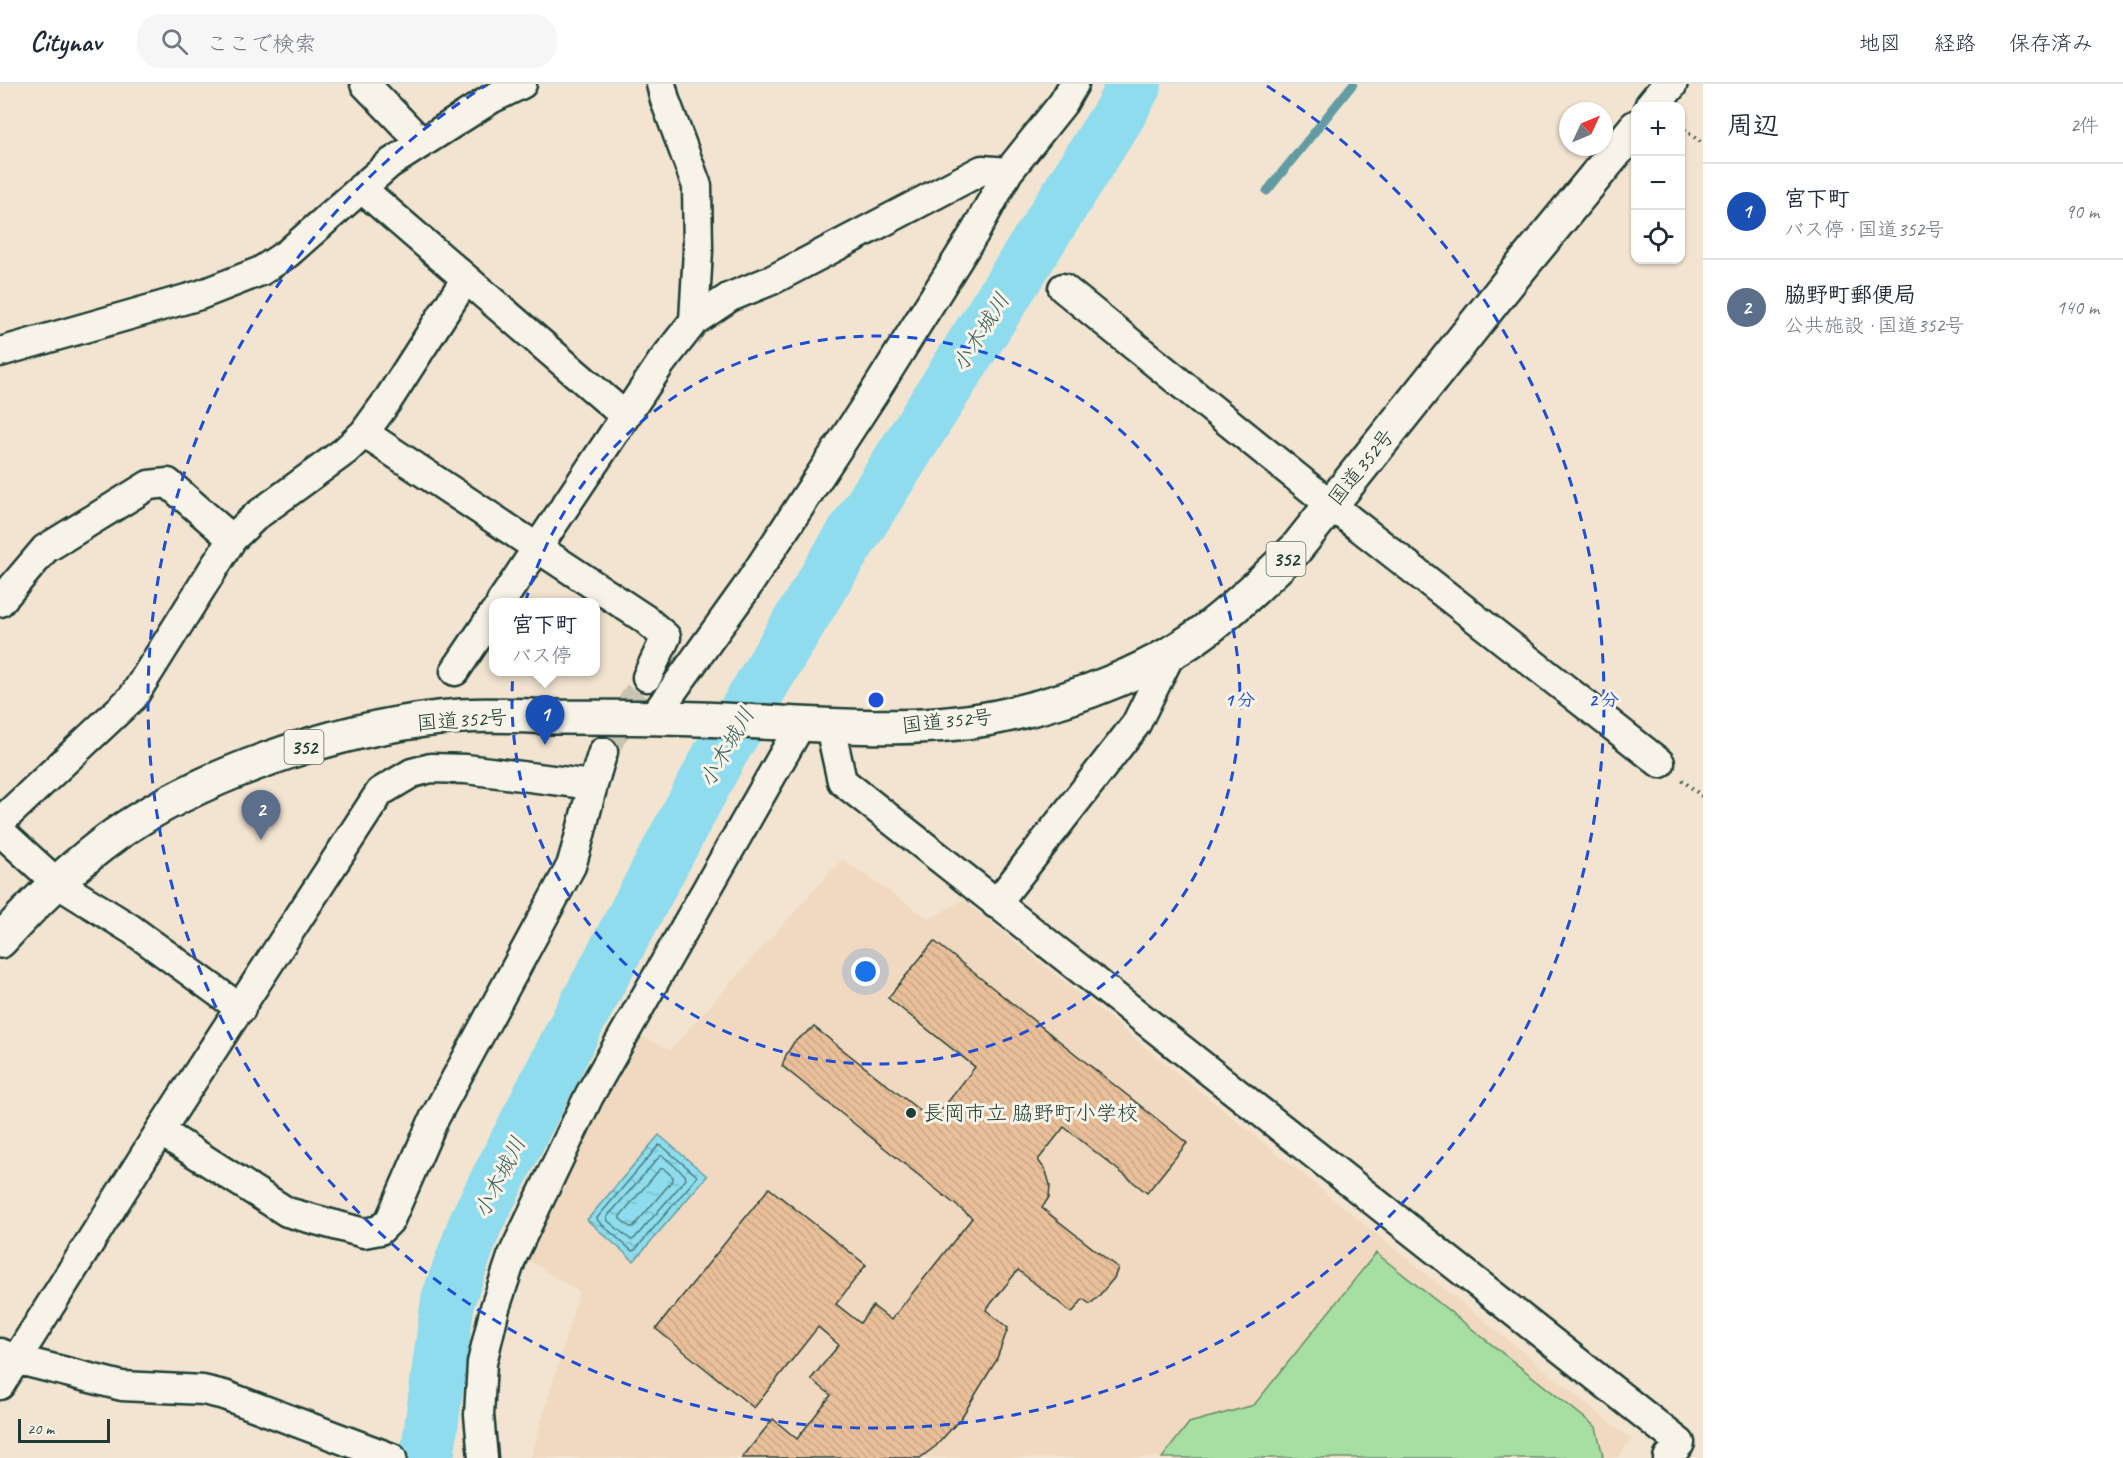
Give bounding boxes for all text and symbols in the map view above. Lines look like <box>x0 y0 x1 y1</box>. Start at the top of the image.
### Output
search box <box>137 14 557 68</box>
text: Citynav <box>30 24 101 59</box>
icon: search <box>158 25 191 58</box>
text: ここで検索 <box>206 30 316 58</box>
text: 地図 <box>1859 30 1901 56</box>
text: 経路 <box>1934 30 1976 56</box>
text: 保存済み <box>2009 30 2093 56</box>
north arrow <box>1559 102 1613 156</box>
map controls <box>1631 102 1685 264</box>
button: + <box>1631 102 1685 156</box>
text: 周辺 <box>1727 109 1779 142</box>
text: 2件 <box>2070 113 2099 138</box>
button: − <box>1631 156 1685 210</box>
text: 宮下町 <box>1784 185 1850 213</box>
text: 1 <box>1742 199 1751 224</box>
text: 90 m <box>2065 199 2099 224</box>
button: locate <box>1631 210 1685 264</box>
text: バス停 · 国道352号 <box>1784 217 1944 242</box>
text: 脇野町郵便局 <box>1784 281 1916 309</box>
water label: 小木城川 <box>946 288 1016 377</box>
text: 2 <box>1742 295 1751 320</box>
text: 140 m <box>2056 295 2099 320</box>
text: 公共施設 · 国道352号 <box>1784 313 1964 338</box>
street label: 国道352号 <box>1322 423 1400 511</box>
road number: 352 <box>1266 542 1306 576</box>
popup <box>489 598 600 676</box>
text: 宮下町 <box>511 611 578 639</box>
text: バス停 <box>511 643 571 668</box>
text: 1 分 <box>1225 689 1255 711</box>
text: 2 分 <box>1589 689 1619 711</box>
centre of rings <box>866 690 886 710</box>
pin: 1 <box>526 696 564 745</box>
water label: 小木城川 <box>693 702 761 793</box>
street label: 国道352号 <box>900 703 994 739</box>
street label: 国道352号 <box>416 704 508 736</box>
road number: 352 <box>284 730 324 764</box>
pin: 2 <box>242 790 280 840</box>
your location <box>851 957 880 986</box>
place label: 長岡市立 脇野町小学校 <box>923 1100 1138 1126</box>
marker: 長岡市立 脇野町小学校 <box>904 1106 918 1120</box>
water label: 小木城川 <box>467 1132 532 1223</box>
scale bar <box>18 1416 110 1444</box>
text: 20 m <box>27 1419 54 1439</box>

